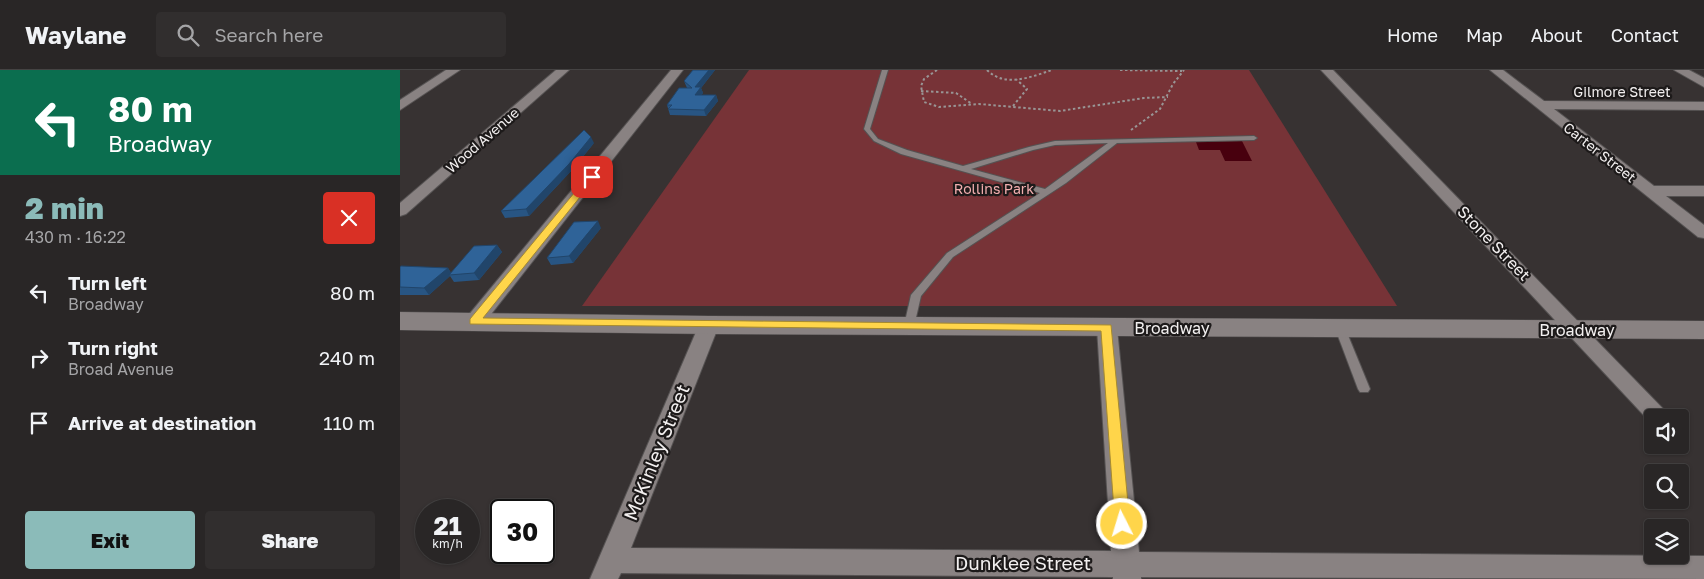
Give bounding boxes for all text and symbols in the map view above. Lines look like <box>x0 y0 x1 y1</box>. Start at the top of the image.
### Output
search box <box>156 12 506 57</box>
text: Waylane <box>25 20 126 49</box>
icon: search <box>174 21 202 49</box>
text: Search here <box>214 23 323 46</box>
text: Home <box>1387 24 1438 46</box>
text: Map <box>1466 24 1503 46</box>
text: About <box>1531 24 1583 46</box>
text: Contact <box>1611 24 1679 46</box>
street label: Gilmore Street <box>1573 83 1671 100</box>
text: 80 m <box>108 88 193 130</box>
icon: left <box>25 90 90 155</box>
street label: Wood Avenue <box>442 104 522 176</box>
street label: Carter Street <box>1560 118 1640 186</box>
text: Broadway <box>108 130 212 157</box>
pin <box>571 156 613 198</box>
icon: arrive <box>578 163 606 191</box>
park label: Rollins Park <box>954 180 1034 197</box>
text: 2 min <box>25 190 104 226</box>
button: close <box>323 192 375 244</box>
street label: Stone Street <box>1453 201 1535 285</box>
text: 430 m · 16:22 <box>25 227 126 247</box>
text: Turn left <box>68 271 147 294</box>
icon: left <box>25 279 53 307</box>
text: 80 m <box>330 281 375 304</box>
text: Broadway <box>68 294 144 314</box>
street label: Broadway <box>1134 318 1210 338</box>
street label: Broadway <box>1539 320 1615 340</box>
text: Turn right <box>68 336 158 359</box>
icon: right <box>25 344 53 372</box>
text: 240 m <box>319 346 375 369</box>
text: Broad Avenue <box>68 359 174 379</box>
street label: McKinley Street <box>618 381 694 523</box>
icon: arrive <box>25 409 53 437</box>
map controls <box>1644 409 1689 564</box>
button: sound <box>1644 409 1689 454</box>
text: Arrive at destination <box>68 411 256 434</box>
text: 110 m <box>323 411 375 434</box>
button: search <box>1644 464 1689 509</box>
position arrow <box>1095 497 1147 549</box>
speed limit sign: 30 <box>490 499 555 564</box>
text: 21 <box>433 510 462 541</box>
button: Exit <box>25 511 195 569</box>
button: Share <box>205 511 375 569</box>
button: layers <box>1644 519 1689 564</box>
text: km/h <box>432 536 463 551</box>
street label: Dunklee Street <box>955 551 1091 574</box>

